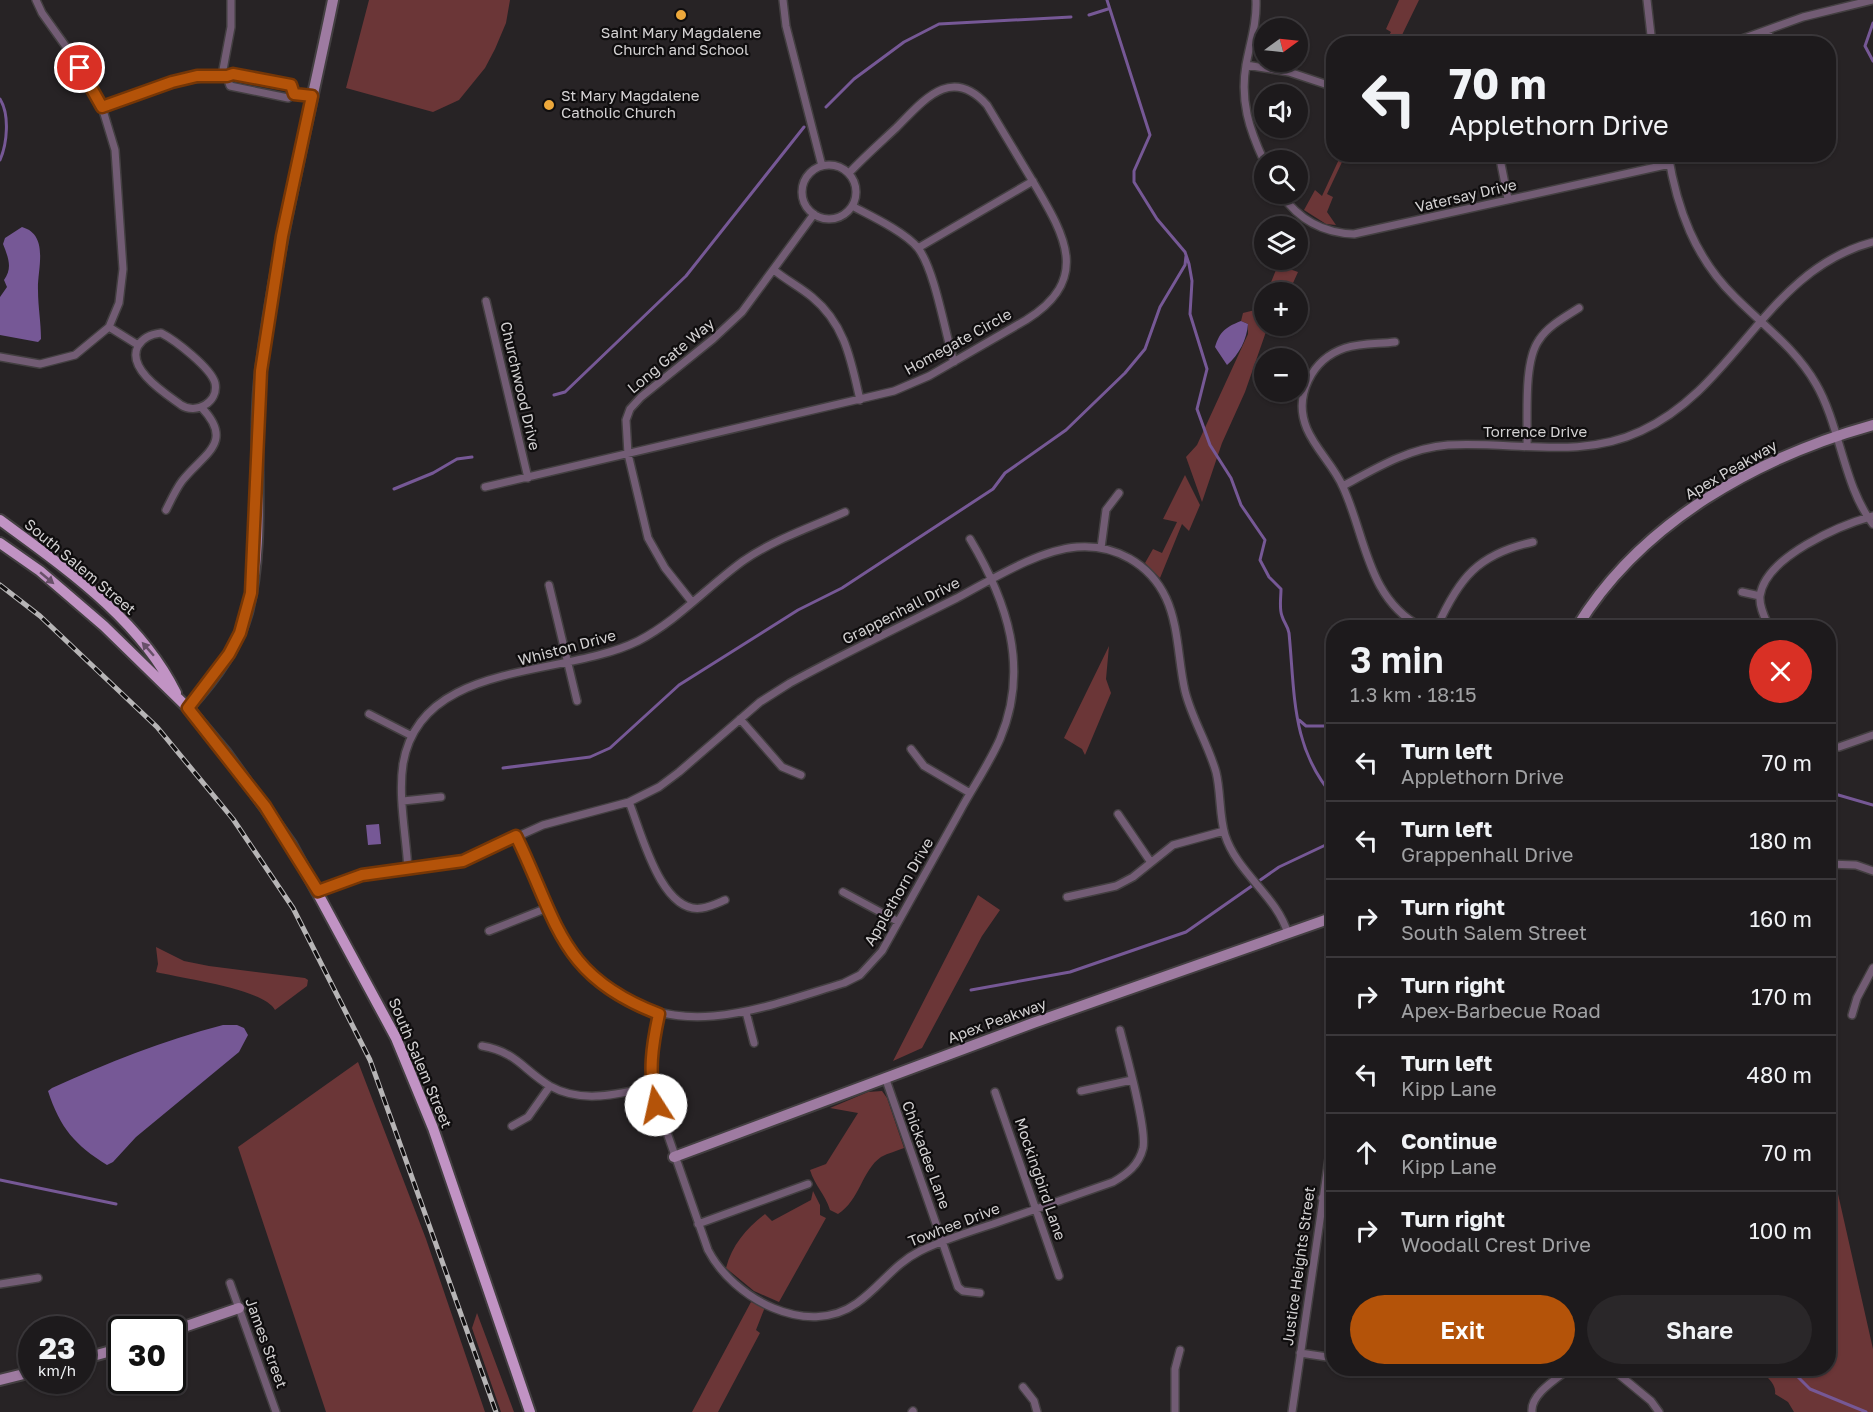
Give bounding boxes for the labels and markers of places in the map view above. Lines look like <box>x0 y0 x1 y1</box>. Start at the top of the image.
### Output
marker: Saint Mary Magdalene Church and School <box>674 8 688 22</box>
place label: Saint Mary Magdalene Church and School <box>601 23 761 58</box>
pin <box>54 42 105 93</box>
place label: St Mary Magdalene Catholic Church <box>561 86 700 121</box>
marker: St Mary Magdalene Catholic Church <box>542 98 556 112</box>

